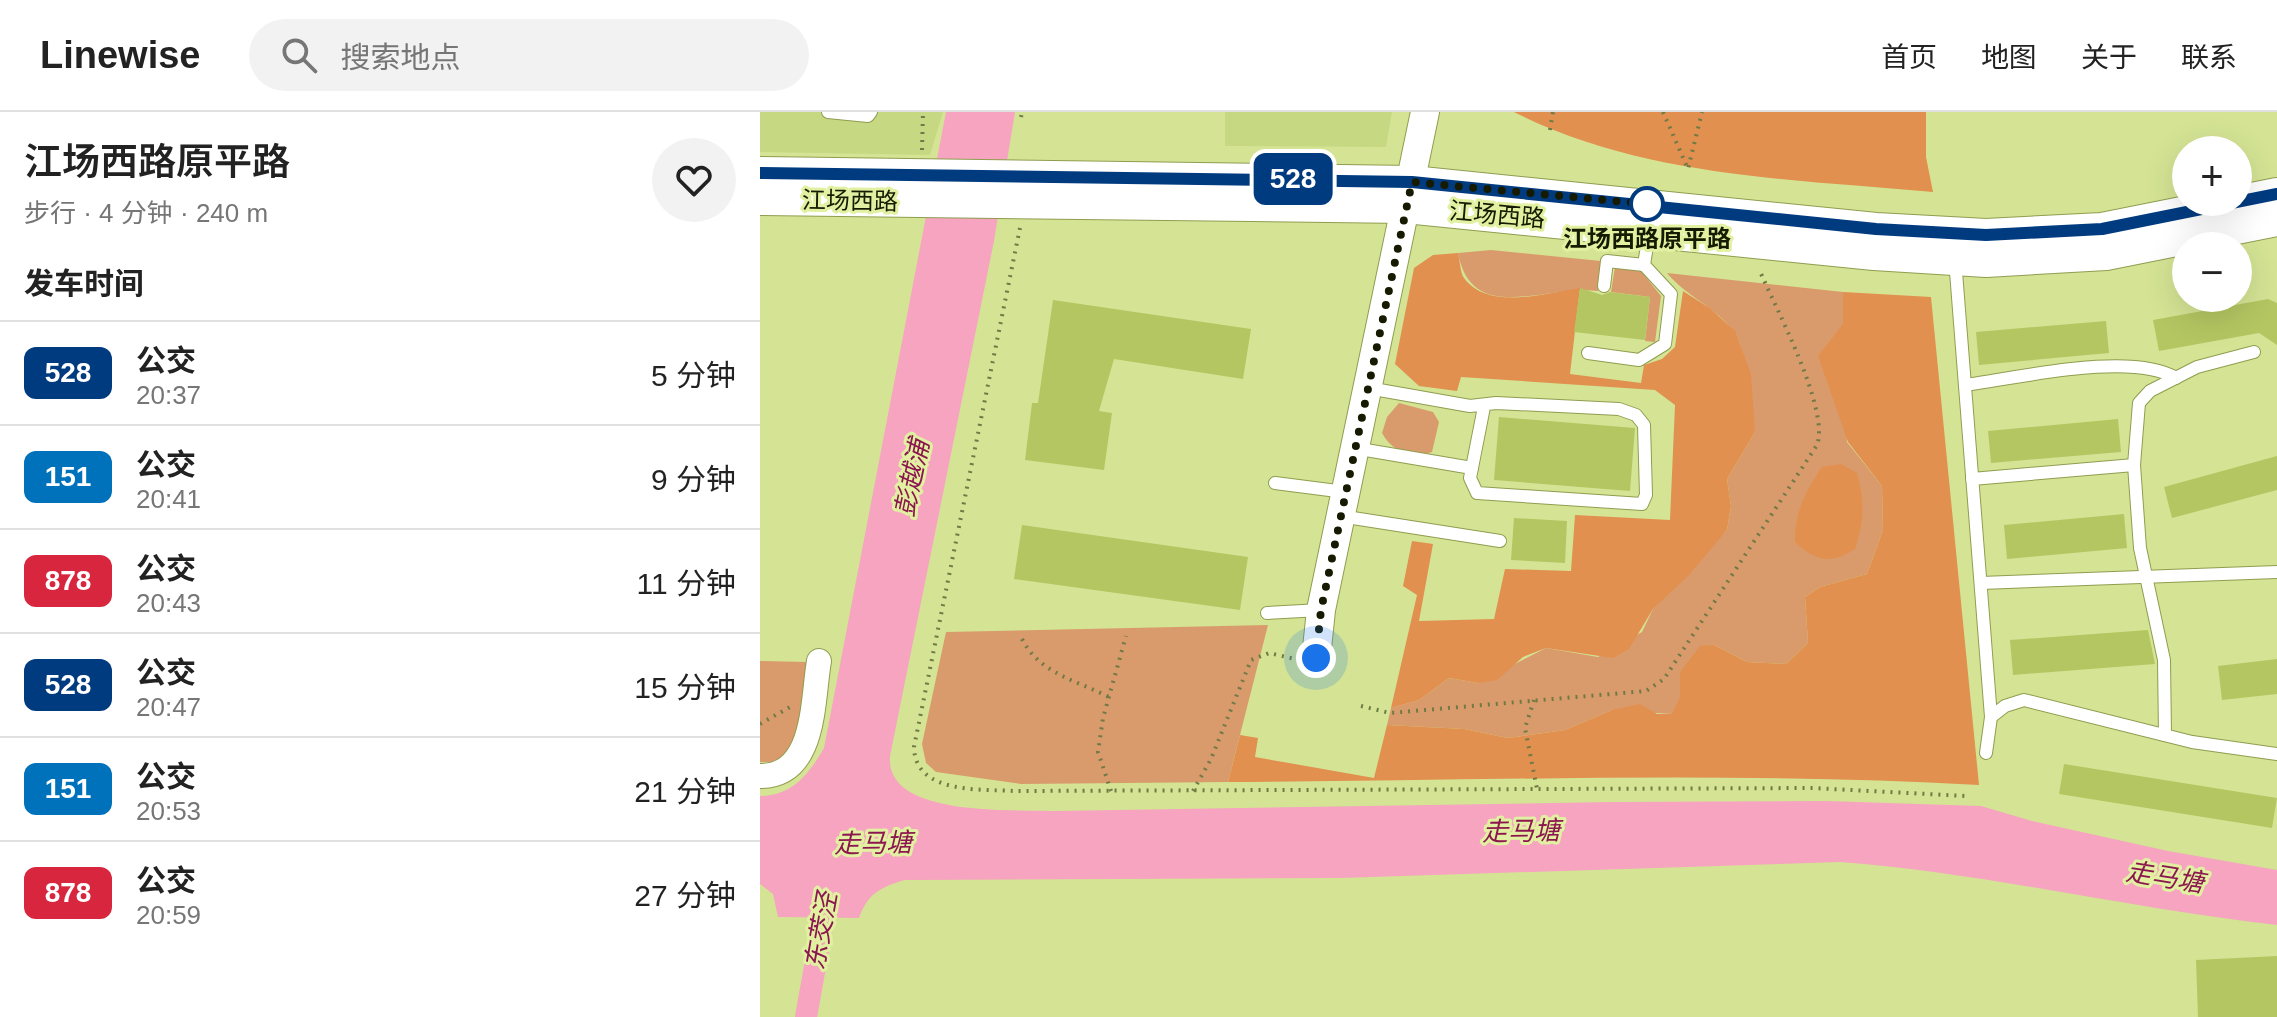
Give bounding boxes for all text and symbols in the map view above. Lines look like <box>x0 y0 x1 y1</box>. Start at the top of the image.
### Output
search box <box>249 19 809 91</box>
icon: search <box>277 33 321 77</box>
text: Linewise <box>40 34 201 76</box>
text: 搜索地点 <box>341 41 461 74</box>
text: 首页 <box>1881 42 1937 73</box>
text: 地图 <box>1981 42 2037 73</box>
text: 关于 <box>2081 42 2137 73</box>
text: 联系 <box>2181 42 2237 73</box>
map controls <box>2172 136 2252 312</box>
button: + <box>2172 136 2252 216</box>
button: heart <box>652 138 736 222</box>
text: 江场西路原平路 <box>24 141 290 183</box>
line badge: 528 <box>1247 153 1339 205</box>
text: 528 <box>1270 163 1316 194</box>
street label: 江场西路 <box>802 186 898 215</box>
marker: 江场西路原平路 <box>1630 187 1664 221</box>
street label: 江场西路 <box>1448 197 1546 232</box>
text: 步行 · 4 分钟 · 240 m <box>24 198 268 228</box>
place label: 江场西路原平路 <box>1563 225 1731 252</box>
button: − <box>2172 232 2252 312</box>
text: 发车时间 <box>24 267 144 300</box>
text: 公交 <box>136 344 196 377</box>
text: 528 <box>45 357 91 388</box>
text: 5 分钟 <box>651 359 736 392</box>
text: 20:37 <box>136 380 201 410</box>
water label: 彭越浦 <box>889 433 936 519</box>
text: 公交 <box>136 448 196 481</box>
text: 151 <box>45 461 91 492</box>
text: 9 分钟 <box>651 463 736 496</box>
text: 20:41 <box>136 484 201 514</box>
text: 公交 <box>136 552 196 585</box>
text: 878 <box>45 565 91 596</box>
text: 11 分钟 <box>637 567 736 600</box>
text: 20:43 <box>136 588 201 618</box>
your location <box>1296 638 1336 678</box>
text: 公交 <box>136 656 196 689</box>
text: 528 <box>45 669 91 700</box>
text: 15 分钟 <box>634 671 736 704</box>
text: 20:47 <box>136 692 201 722</box>
text: 公交 <box>136 760 196 793</box>
text: 151 <box>45 773 91 804</box>
text: 21 分钟 <box>634 775 736 808</box>
text: 20:53 <box>136 796 201 826</box>
water label: 走马塘 <box>1482 815 1564 847</box>
water label: 走马塘 <box>834 827 916 859</box>
water label: 走马塘 <box>2124 856 2210 899</box>
text: 公交 <box>136 864 196 897</box>
text: 878 <box>45 877 91 908</box>
text: 27 分钟 <box>634 879 736 912</box>
water label: 东茭泾 <box>799 887 843 972</box>
text: 20:59 <box>136 900 201 930</box>

